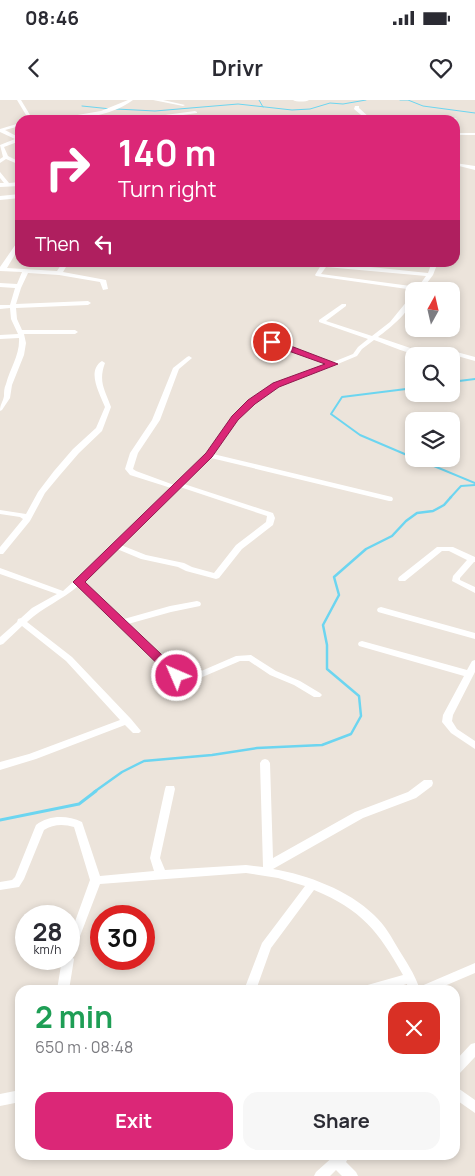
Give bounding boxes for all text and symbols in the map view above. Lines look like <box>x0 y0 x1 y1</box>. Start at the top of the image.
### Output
text: 08:46 <box>25 5 79 31</box>
text: Drivr <box>212 53 263 83</box>
icon: back <box>20 54 48 82</box>
icon: heart <box>427 54 455 82</box>
text: 140 m <box>118 129 216 177</box>
icon: right <box>35 135 100 200</box>
text: Turn right <box>118 174 216 204</box>
icon: left <box>90 230 118 258</box>
text: Then <box>35 231 80 257</box>
north arrow <box>405 282 460 338</box>
map controls <box>405 282 460 467</box>
pin <box>251 321 293 363</box>
icon: arrive <box>258 328 286 356</box>
button: search <box>405 347 460 402</box>
button: layers <box>405 412 460 467</box>
position arrow <box>150 649 202 701</box>
speed limit sign: 30 <box>90 905 155 970</box>
text: 28 <box>32 914 63 949</box>
text: km/h <box>34 941 61 958</box>
text: 2 min <box>35 996 113 1037</box>
button: close <box>388 1002 440 1054</box>
text: 650 m · 08:48 <box>35 1036 133 1058</box>
button: Exit <box>35 1092 233 1150</box>
button: Share <box>243 1092 440 1150</box>

